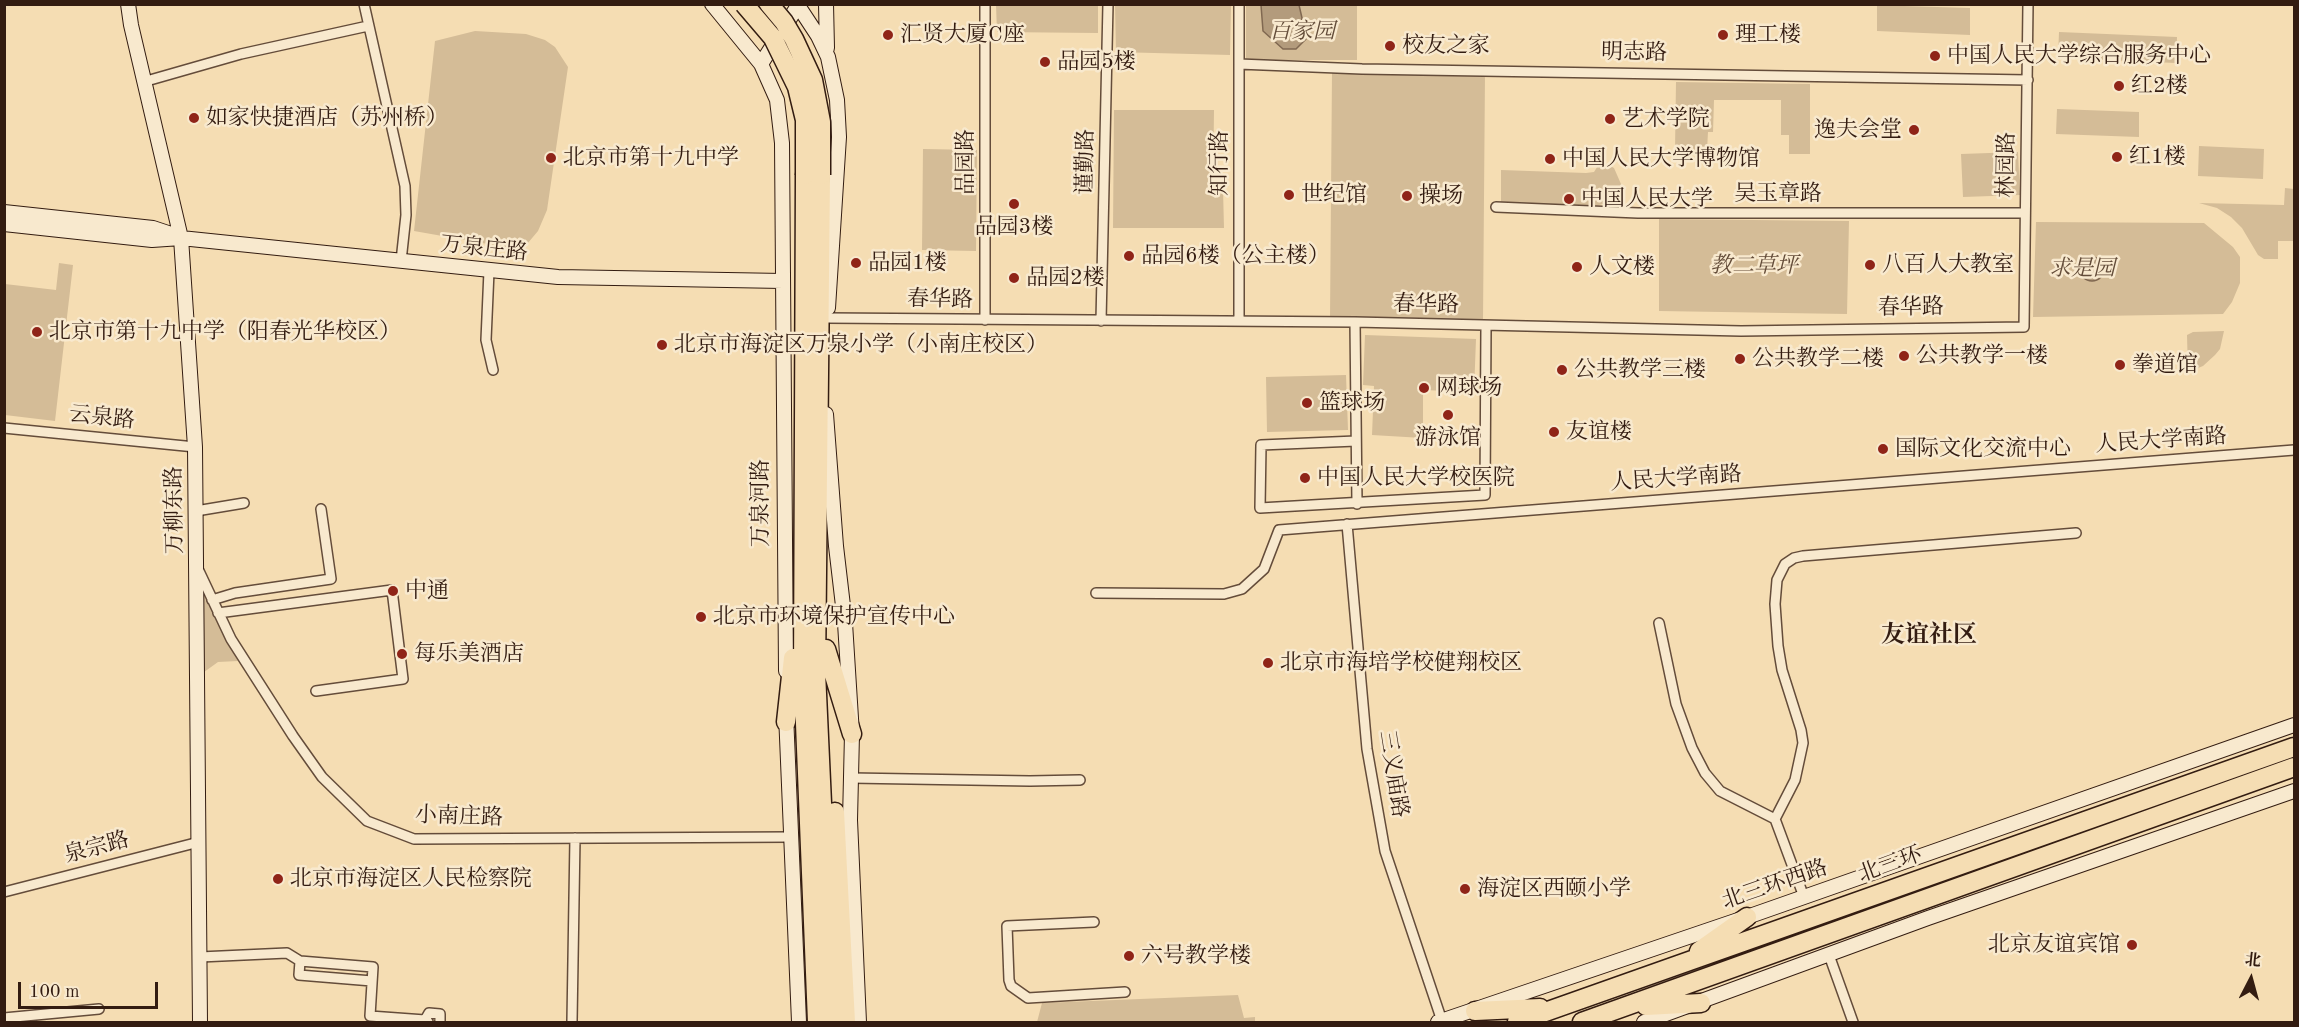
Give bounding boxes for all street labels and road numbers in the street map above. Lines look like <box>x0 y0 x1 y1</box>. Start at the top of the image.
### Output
street label: 明志路 <box>1601 39 1667 67</box>
street label: 品园路 <box>953 129 979 195</box>
street label: 谨勤路 <box>1072 129 1100 195</box>
street label: 知行路 <box>1207 130 1233 196</box>
street label: 林园路 <box>1993 132 2021 198</box>
street label: 吴玉章路 <box>1734 181 1822 207</box>
street label: 万泉庄路 <box>439 231 529 267</box>
street label: 春华路 <box>907 286 973 314</box>
street label: 春华路 <box>1393 291 1459 319</box>
street label: 春华路 <box>1878 294 1944 322</box>
street label: 云泉路 <box>68 401 136 435</box>
street label: 人民大学南路 <box>2094 423 2228 459</box>
street label: 万泉河路 <box>748 459 774 547</box>
street label: 人民大学南路 <box>1609 461 1743 497</box>
street label: 万柳东路 <box>161 466 189 554</box>
street label: 三义庙路 <box>1373 728 1413 820</box>
street label: 小南庄路 <box>415 802 503 832</box>
street label: 泉宗路 <box>62 827 132 869</box>
street label: 北三环 <box>1854 841 1926 889</box>
street label: 北三环西路 <box>1719 855 1831 915</box>

